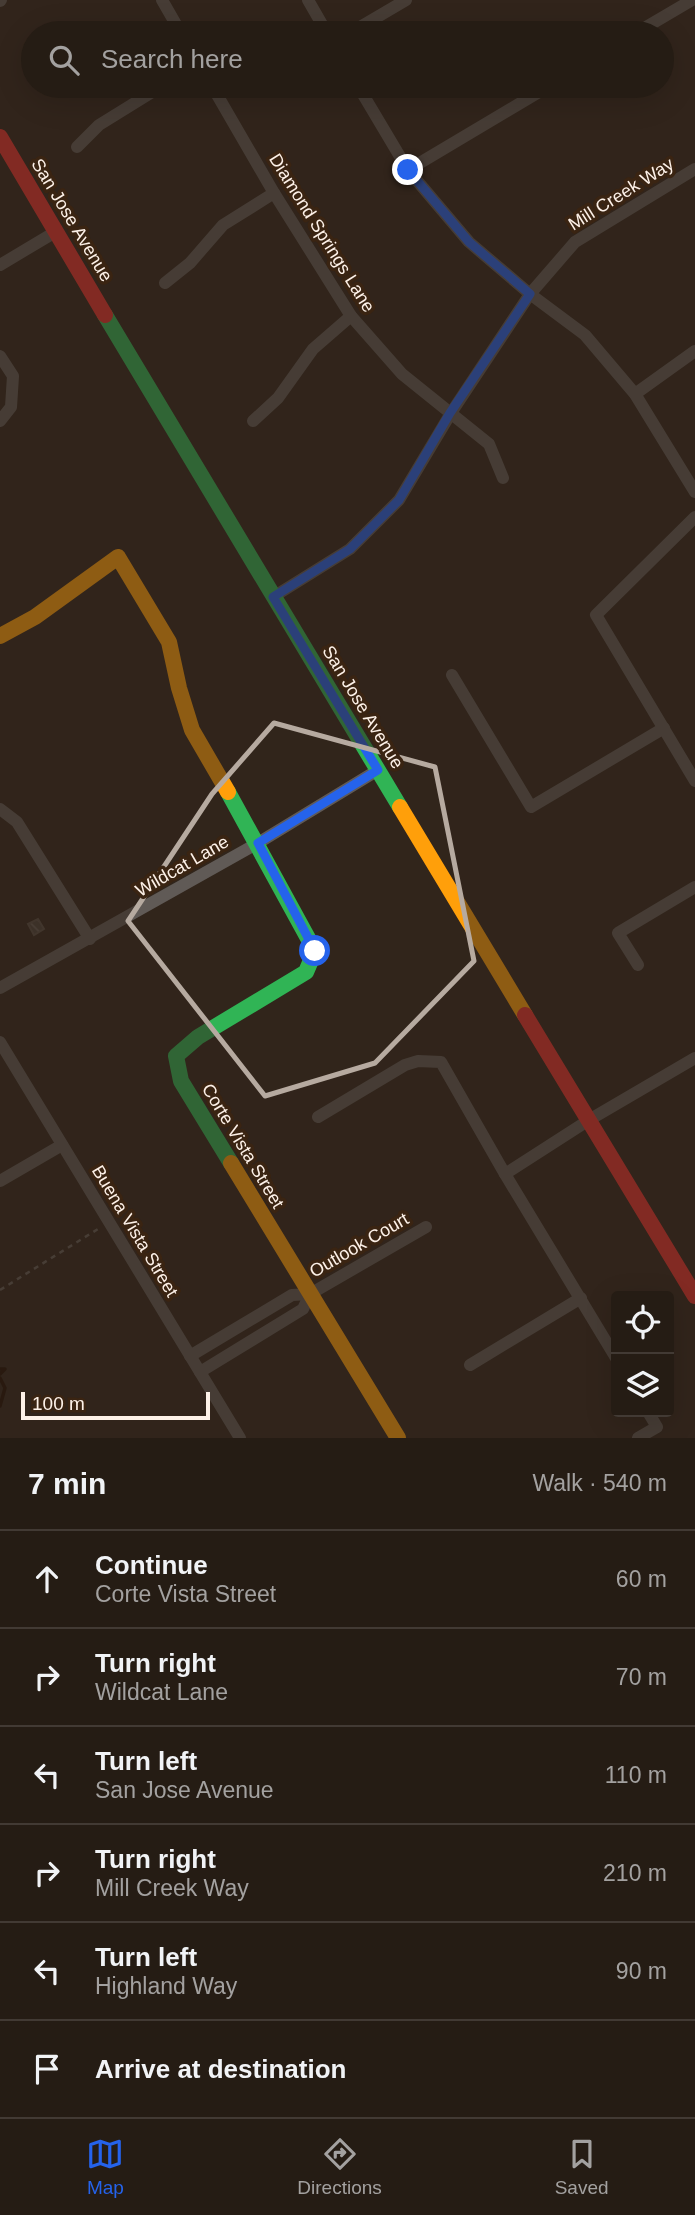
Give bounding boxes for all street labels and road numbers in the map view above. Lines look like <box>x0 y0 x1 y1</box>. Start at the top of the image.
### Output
street label: Diamond Springs Lane <box>265 150 379 316</box>
street label: Mill Creek Way <box>565 154 677 234</box>
street label: San Jose Avenue <box>27 155 117 285</box>
street label: San Jose Avenue <box>318 642 408 772</box>
street label: Wildcat Lane <box>132 831 232 901</box>
street label: Corte Vista Street <box>198 1080 288 1212</box>
street label: Buena Vista Street <box>88 1162 182 1300</box>
street label: Outlook Court <box>306 1209 412 1281</box>

